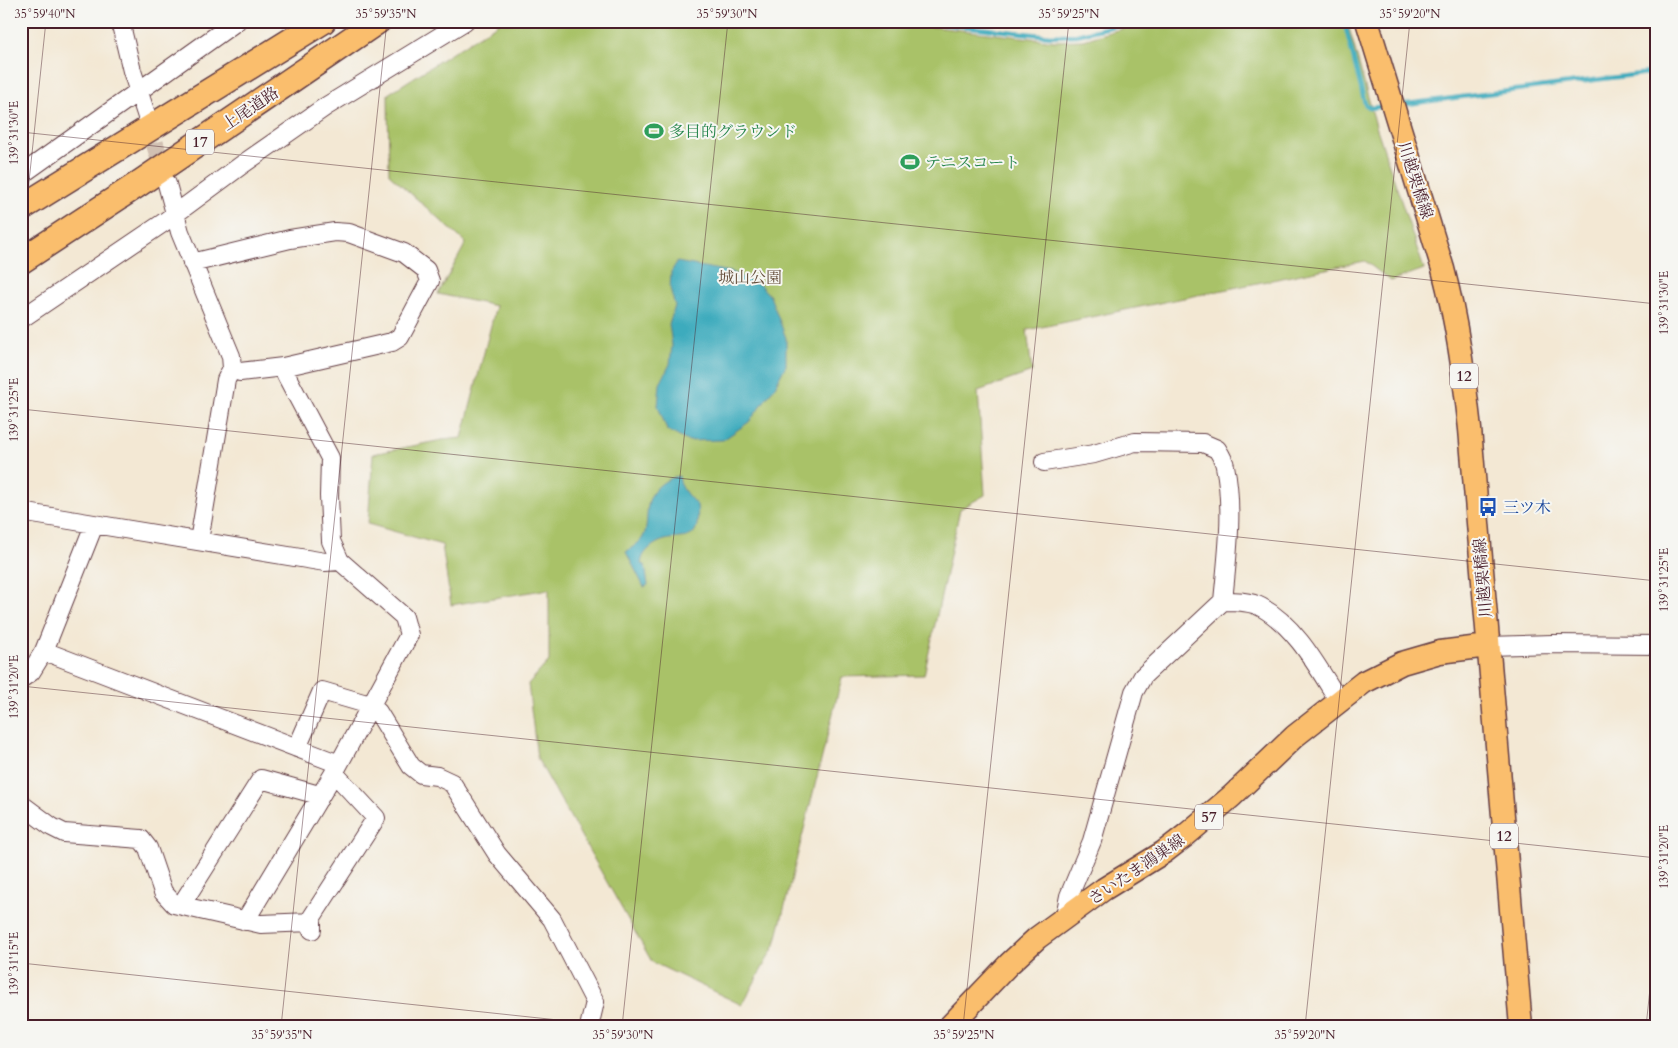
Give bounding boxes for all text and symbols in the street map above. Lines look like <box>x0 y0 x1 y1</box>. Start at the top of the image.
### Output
text: 35°59'40"N <box>15 6 76 22</box>
text: 35°59'35"N <box>356 6 417 22</box>
text: 35°59'30"N <box>697 6 758 22</box>
text: 35°59'25"N <box>1039 6 1100 22</box>
text: 35°59'20"N <box>1380 6 1441 22</box>
street label: 上尾道路 <box>218 82 283 136</box>
text: 139°31'30"E <box>6 101 22 165</box>
sports icon: 多目的グラウンド <box>643 120 665 142</box>
place label: 多目的グラウンド <box>669 121 797 143</box>
road number: 17 <box>186 130 214 154</box>
street label: 川越栗橋線 <box>1392 139 1438 222</box>
sports icon: テニスコート <box>899 151 921 173</box>
place label: テニスコート <box>925 152 1020 174</box>
park label: 城山公園 <box>718 267 782 289</box>
text: 139°31'30"E <box>1656 271 1672 335</box>
road number: 12 <box>1450 364 1478 388</box>
text: 139°31'25"E <box>6 378 22 442</box>
bus stop icon: 三ツ木 <box>1477 496 1499 518</box>
place label: 三ツ木 <box>1503 497 1551 519</box>
street label: 川越栗橋線 <box>1469 537 1497 619</box>
text: 139°31'25"E <box>1656 548 1672 612</box>
text: 139°31'20"E <box>6 655 22 719</box>
road number: 57 <box>1195 804 1223 830</box>
road number: 12 <box>1490 824 1518 848</box>
text: 139°31'20"E <box>1656 825 1672 889</box>
street label: さいたま鴻巣線 <box>1084 829 1189 910</box>
text: 139°31'15"E <box>6 932 22 996</box>
text: 35°59'35"N <box>252 1027 313 1043</box>
text: 35°59'30"N <box>593 1027 654 1043</box>
text: 35°59'25"N <box>934 1027 995 1043</box>
text: 35°59'20"N <box>1275 1027 1336 1043</box>

